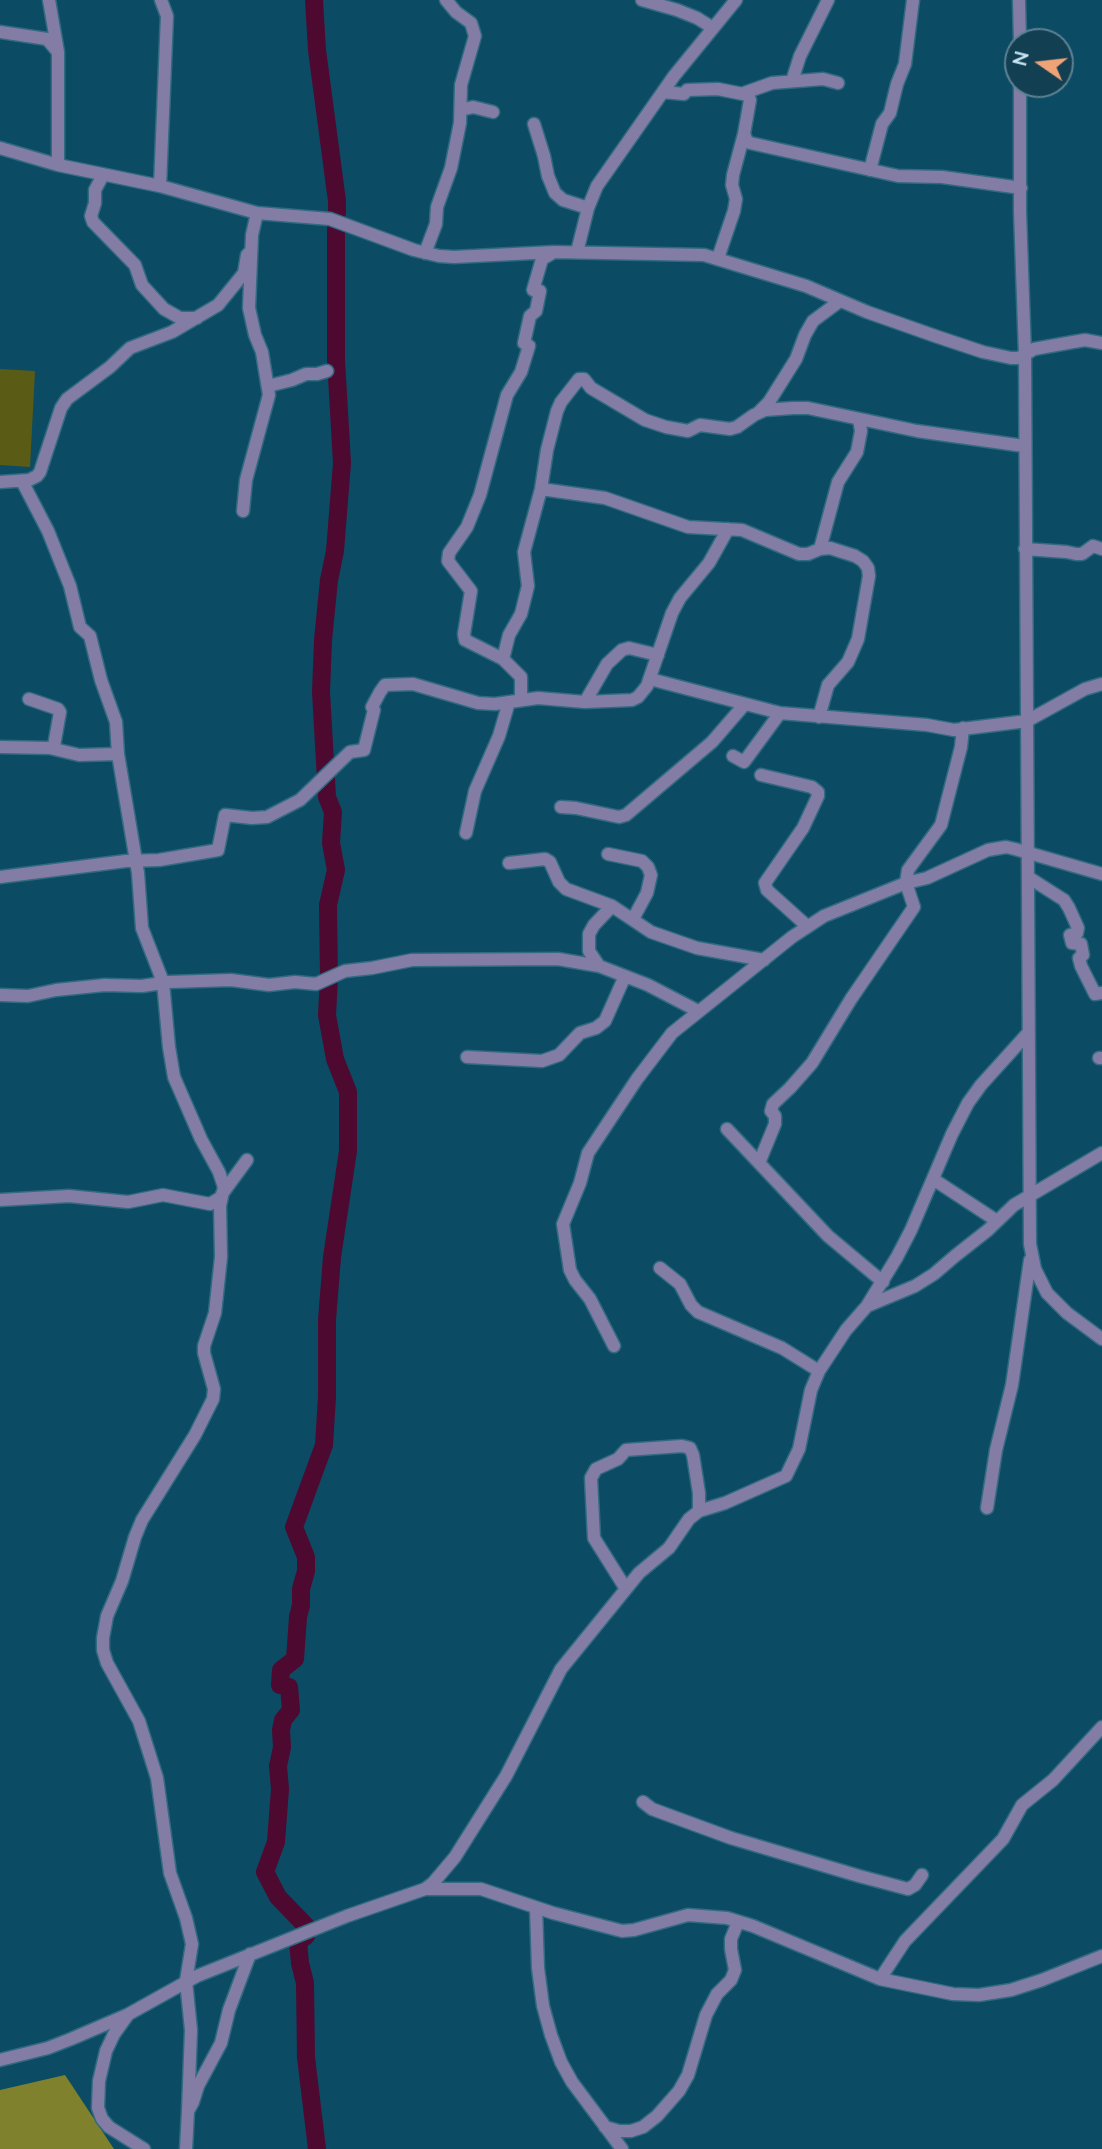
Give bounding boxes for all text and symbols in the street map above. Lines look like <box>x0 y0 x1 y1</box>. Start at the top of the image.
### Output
north arrow <box>1004 28 1074 98</box>
text: N <box>1007 49 1034 68</box>

